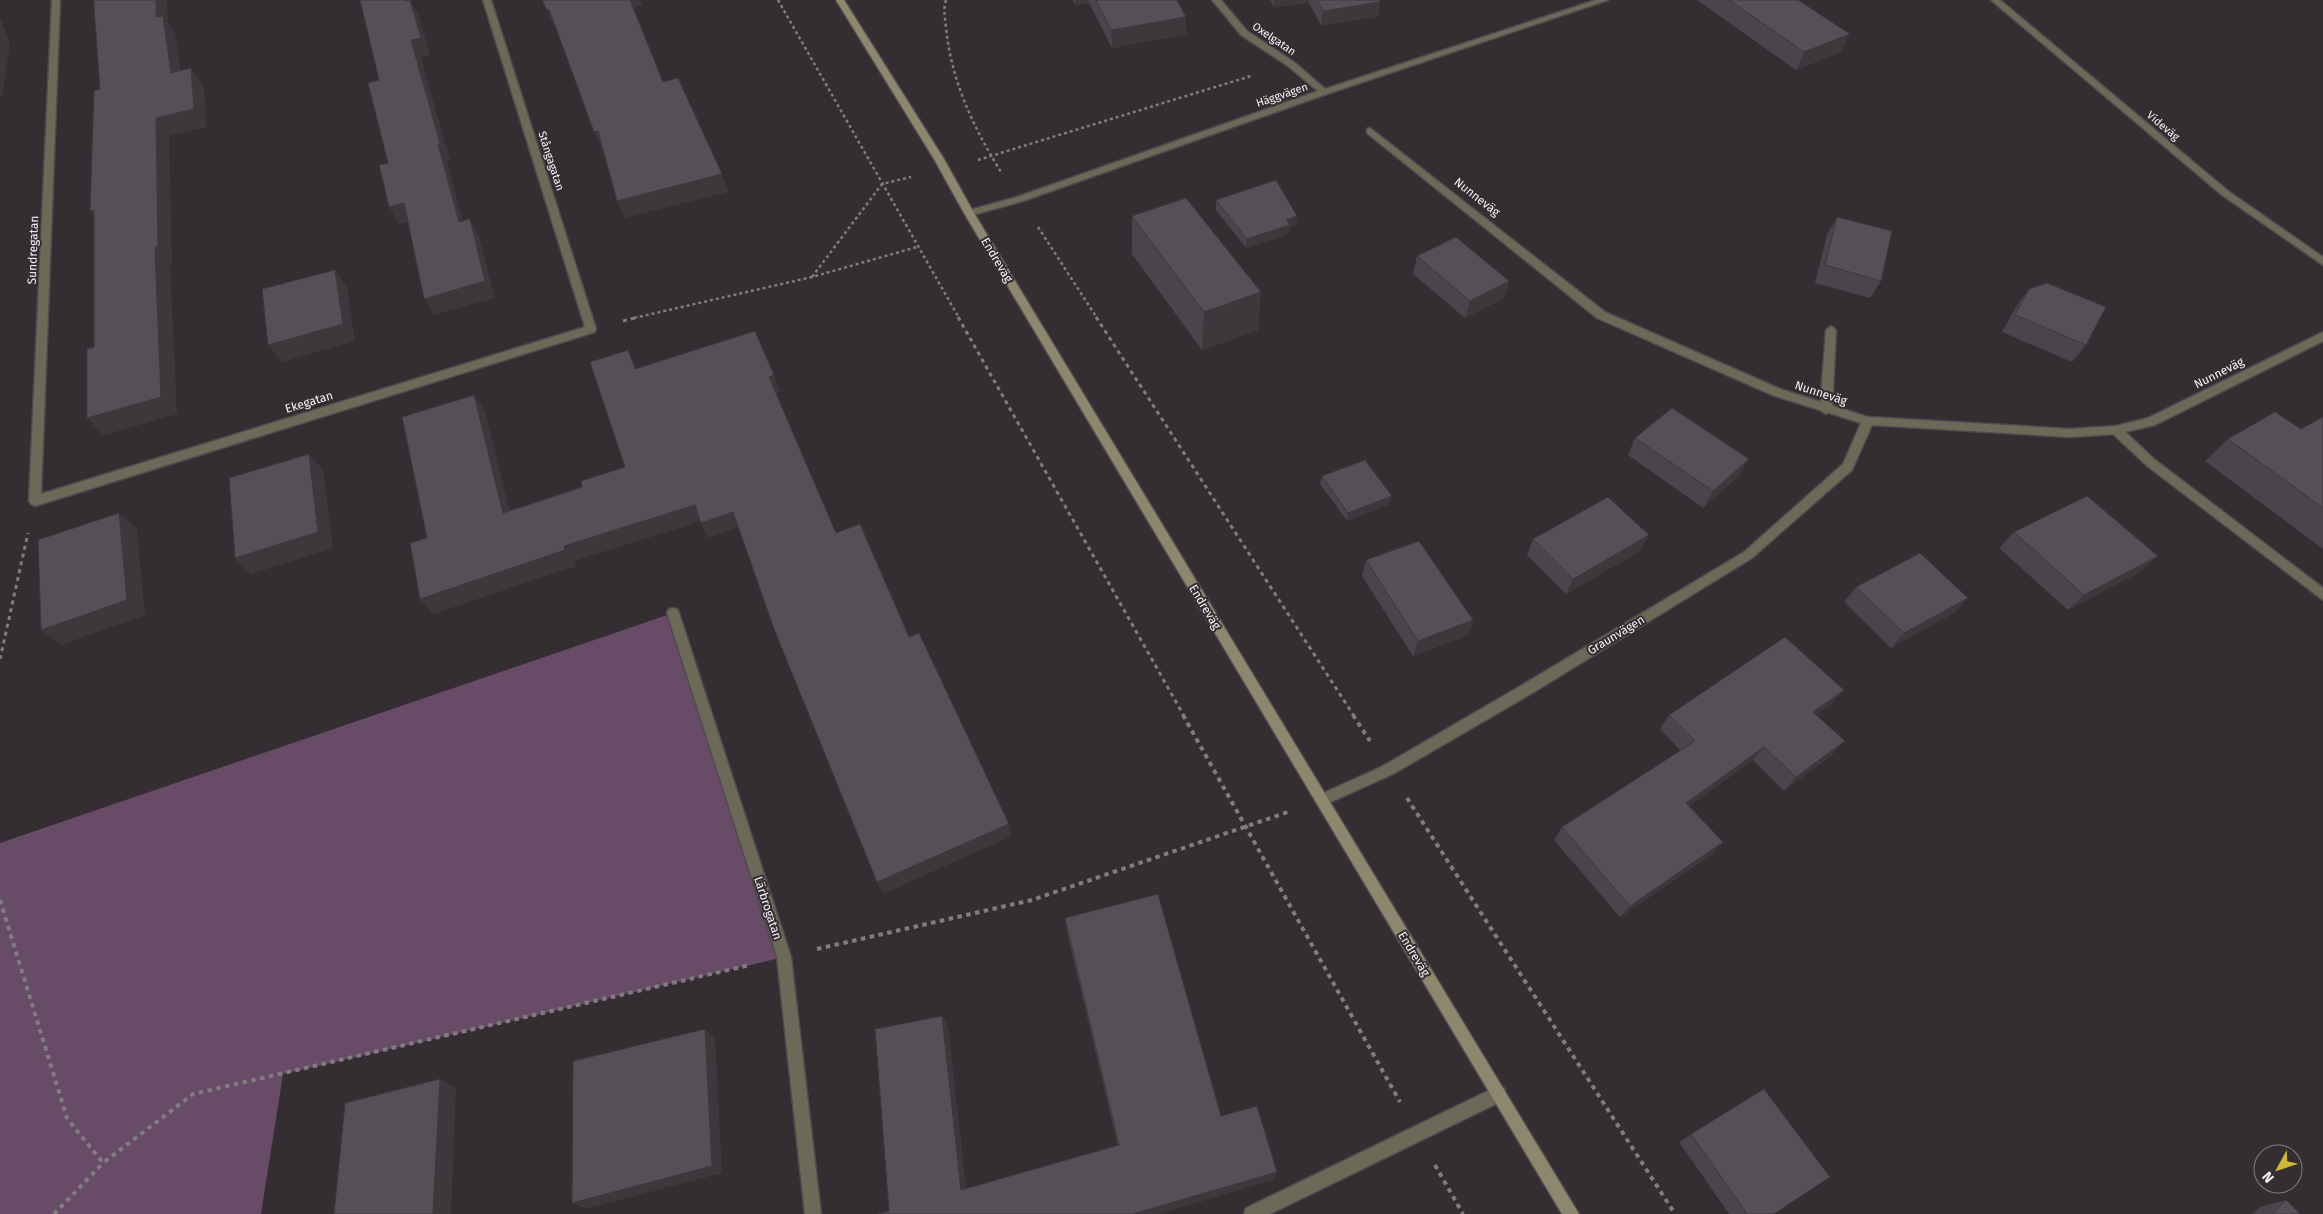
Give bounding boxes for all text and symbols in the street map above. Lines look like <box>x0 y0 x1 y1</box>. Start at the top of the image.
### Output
street label: Oxelgatan <box>1250 20 1298 58</box>
street label: Häggvägen <box>1254 80 1310 110</box>
street label: Videväg <box>2144 109 2182 144</box>
street label: Stångagatan <box>535 130 567 192</box>
street label: Nunneväg <box>1451 175 1503 220</box>
street label: Sundregatan <box>25 215 41 285</box>
street label: Endreväg <box>978 235 1016 286</box>
street label: Nunneväg <box>2192 354 2247 392</box>
street label: Nunneväg <box>1793 378 1850 408</box>
street label: Ekegatan <box>283 388 335 416</box>
street label: Endreväg <box>1186 582 1224 633</box>
street label: Graunvägen <box>1585 613 1647 657</box>
street label: Lärbrogatan <box>751 875 785 941</box>
street label: Endreväg <box>1395 929 1433 980</box>
north arrow <box>2253 1144 2303 1194</box>
text: N <box>2259 1168 2278 1186</box>

